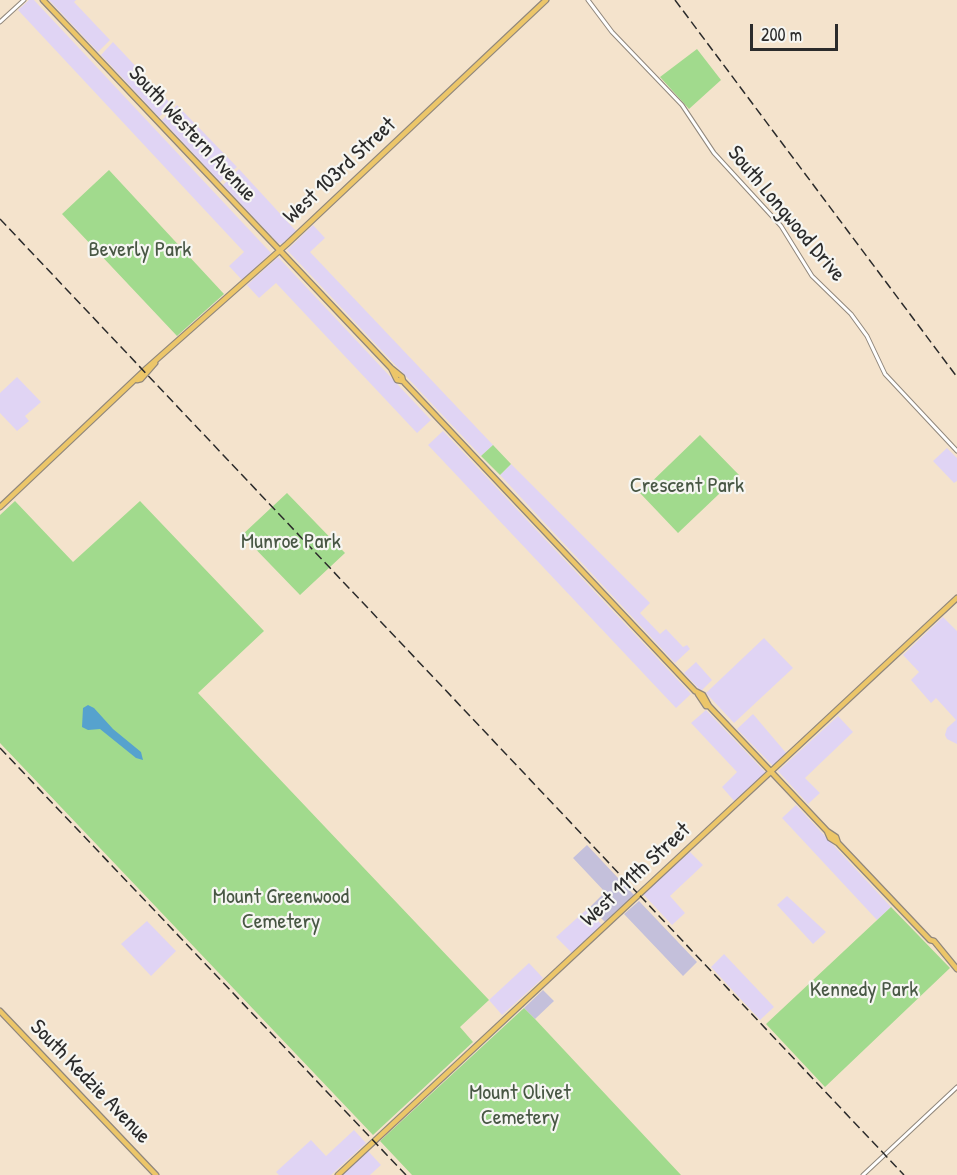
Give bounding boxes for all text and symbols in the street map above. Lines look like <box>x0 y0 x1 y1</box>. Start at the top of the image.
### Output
scale bar <box>753 12 842 50</box>
text: 200 m <box>761 22 802 47</box>
street label: South Western Avenue <box>122 61 262 207</box>
street label: West 103rd Street <box>278 112 402 230</box>
street label: South Longwood Drive <box>721 141 851 287</box>
park label: Beverly Park <box>89 237 191 263</box>
park label: Crescent Park <box>630 473 744 499</box>
park label: Munroe Park <box>241 529 341 555</box>
street label: West 111th Street <box>576 817 696 933</box>
park label: Mount Greenwood Cemetery <box>213 884 349 936</box>
park label: Kennedy Park <box>810 977 918 1003</box>
street label: South Kedzie Avenue <box>24 1014 156 1150</box>
park label: Mount Olivet Cemetery <box>469 1080 571 1132</box>

